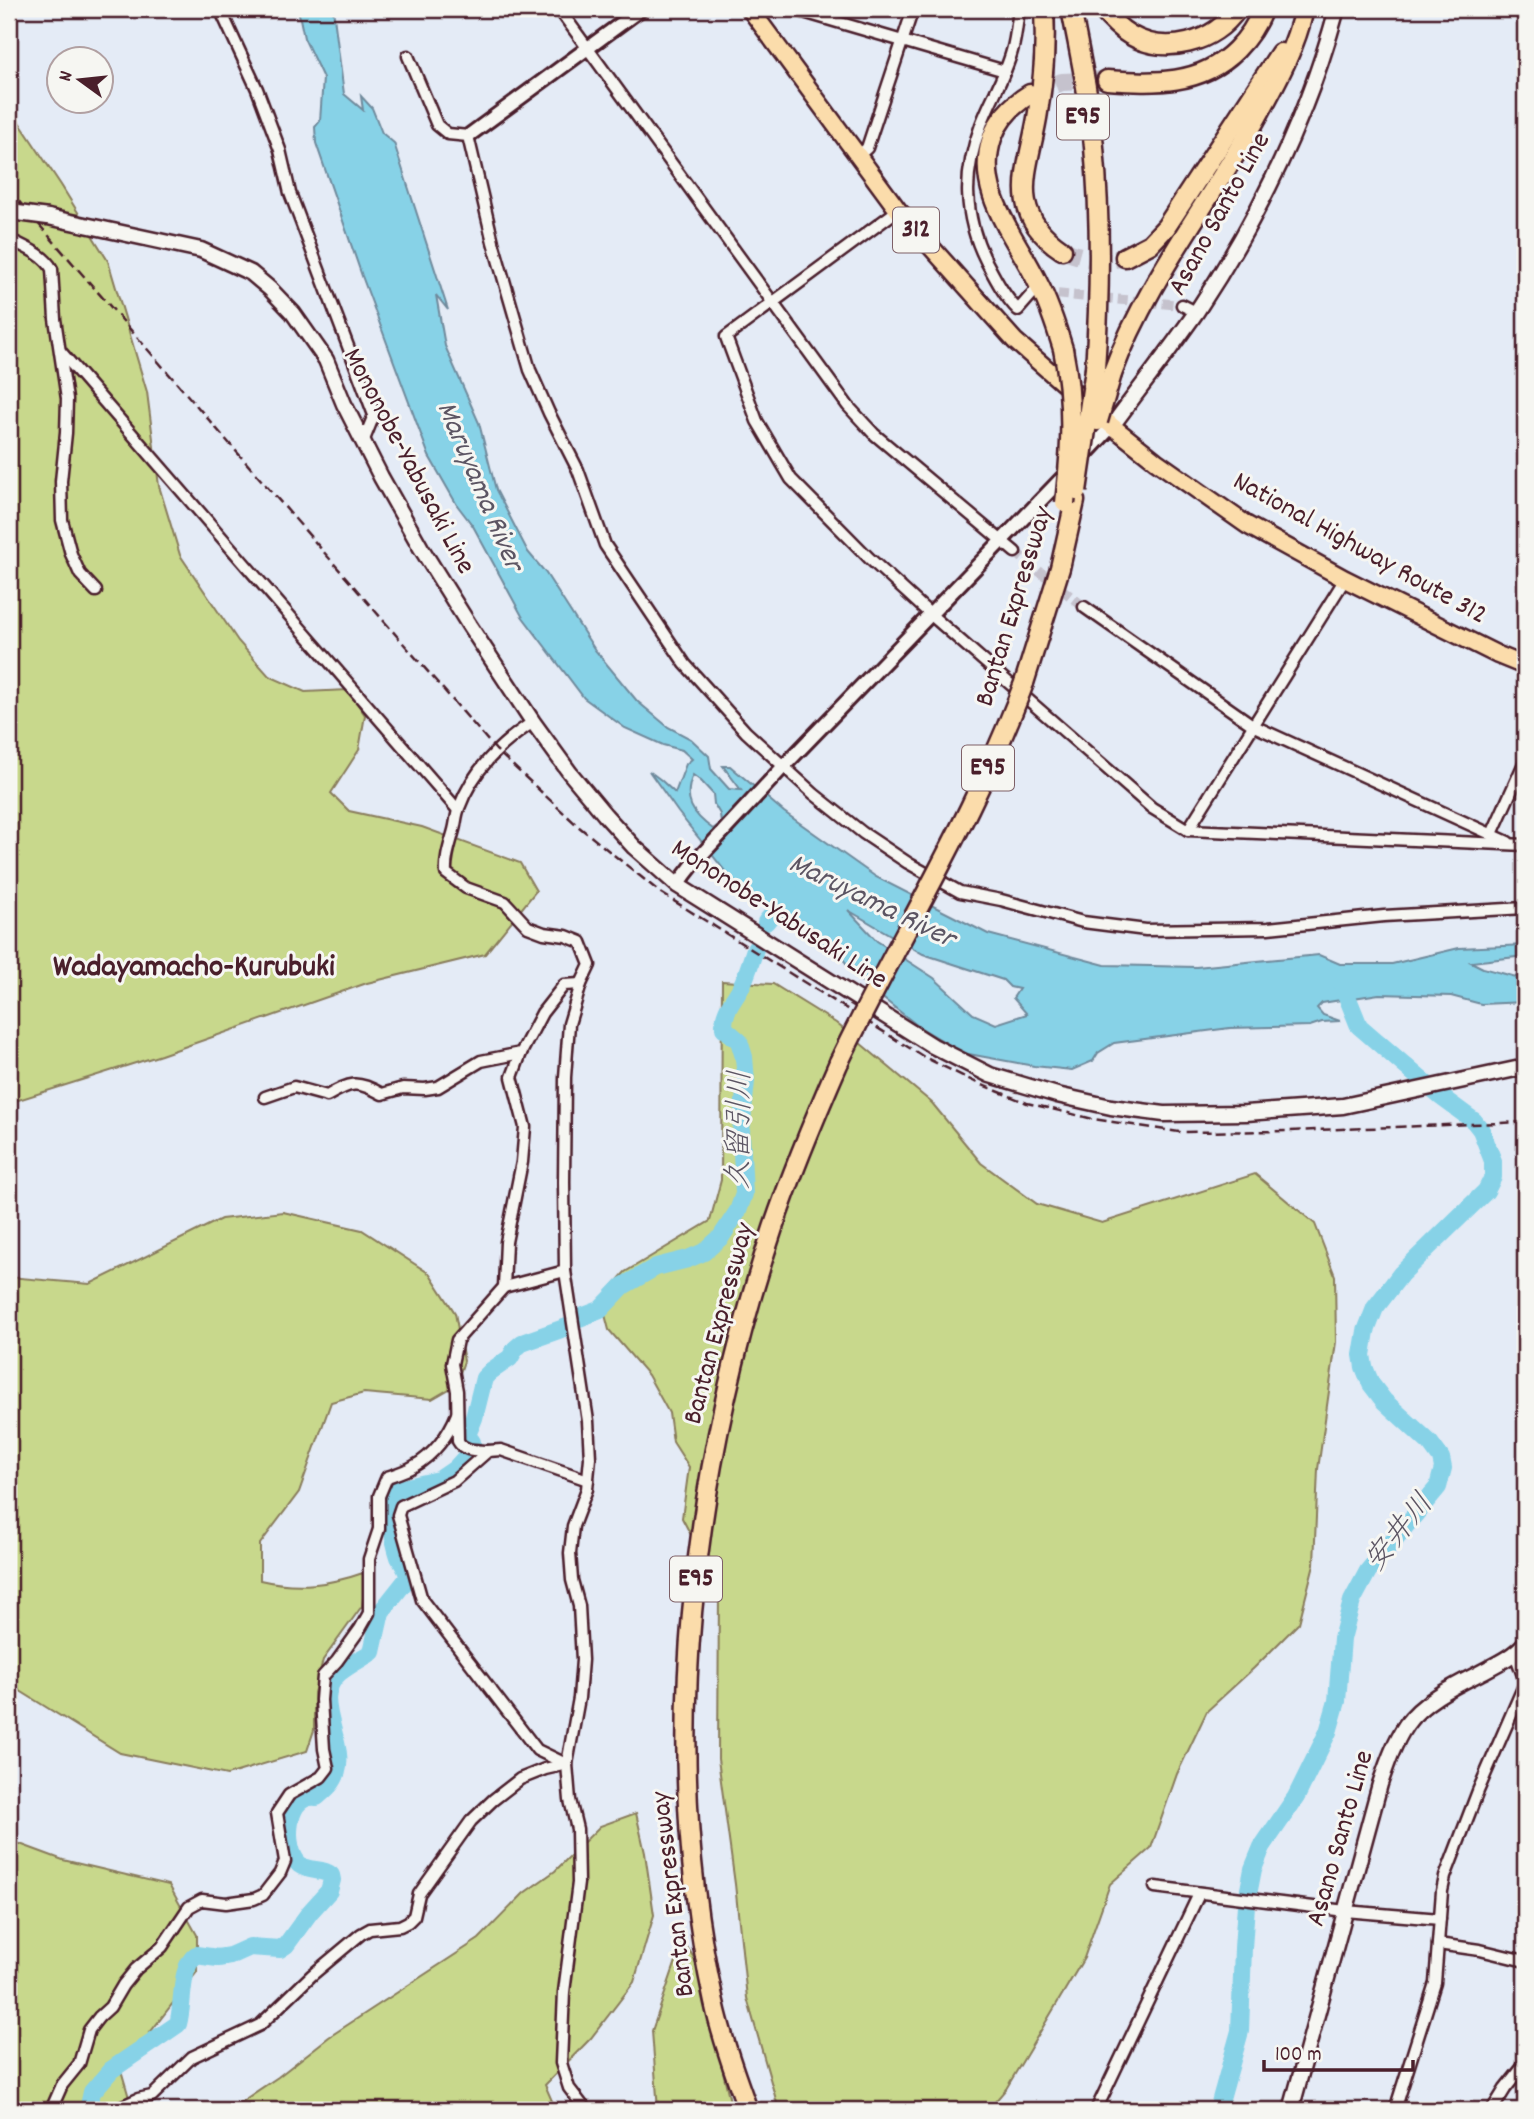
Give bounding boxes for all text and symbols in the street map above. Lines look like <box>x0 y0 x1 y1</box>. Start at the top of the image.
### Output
north arrow <box>46 46 116 116</box>
text: N <box>53 68 81 85</box>
road number: E95 <box>1057 94 1109 140</box>
street label: Asano Santo Line <box>1160 126 1282 304</box>
road number: 312 <box>893 207 939 252</box>
street label: Mononobe-Yabusaki Line <box>330 342 484 582</box>
water label: Maruyama River <box>423 396 534 581</box>
street label: National Highway Route 312 <box>1224 463 1494 637</box>
street label: Bantan Expressway <box>967 502 1066 712</box>
road number: E95 <box>962 746 1014 790</box>
street label: Mononobe-Yabusaki Line <box>662 831 894 1001</box>
water label: Maruyama River <box>780 844 964 963</box>
district label: Wadayamacho-Kurubuki <box>53 946 335 992</box>
water label: 久留引川 <box>719 1070 765 1190</box>
street label: Bantan Expressway <box>675 1218 767 1429</box>
water label: 安井川 <box>1356 1485 1446 1583</box>
road number: E95 <box>670 1556 722 1602</box>
street label: Asano Santo Line <box>1298 1746 1386 1932</box>
street label: Bantan Expressway <box>642 1788 707 1999</box>
scale bar <box>1264 2028 1413 2072</box>
text: 100 m <box>1275 2041 1322 2071</box>

